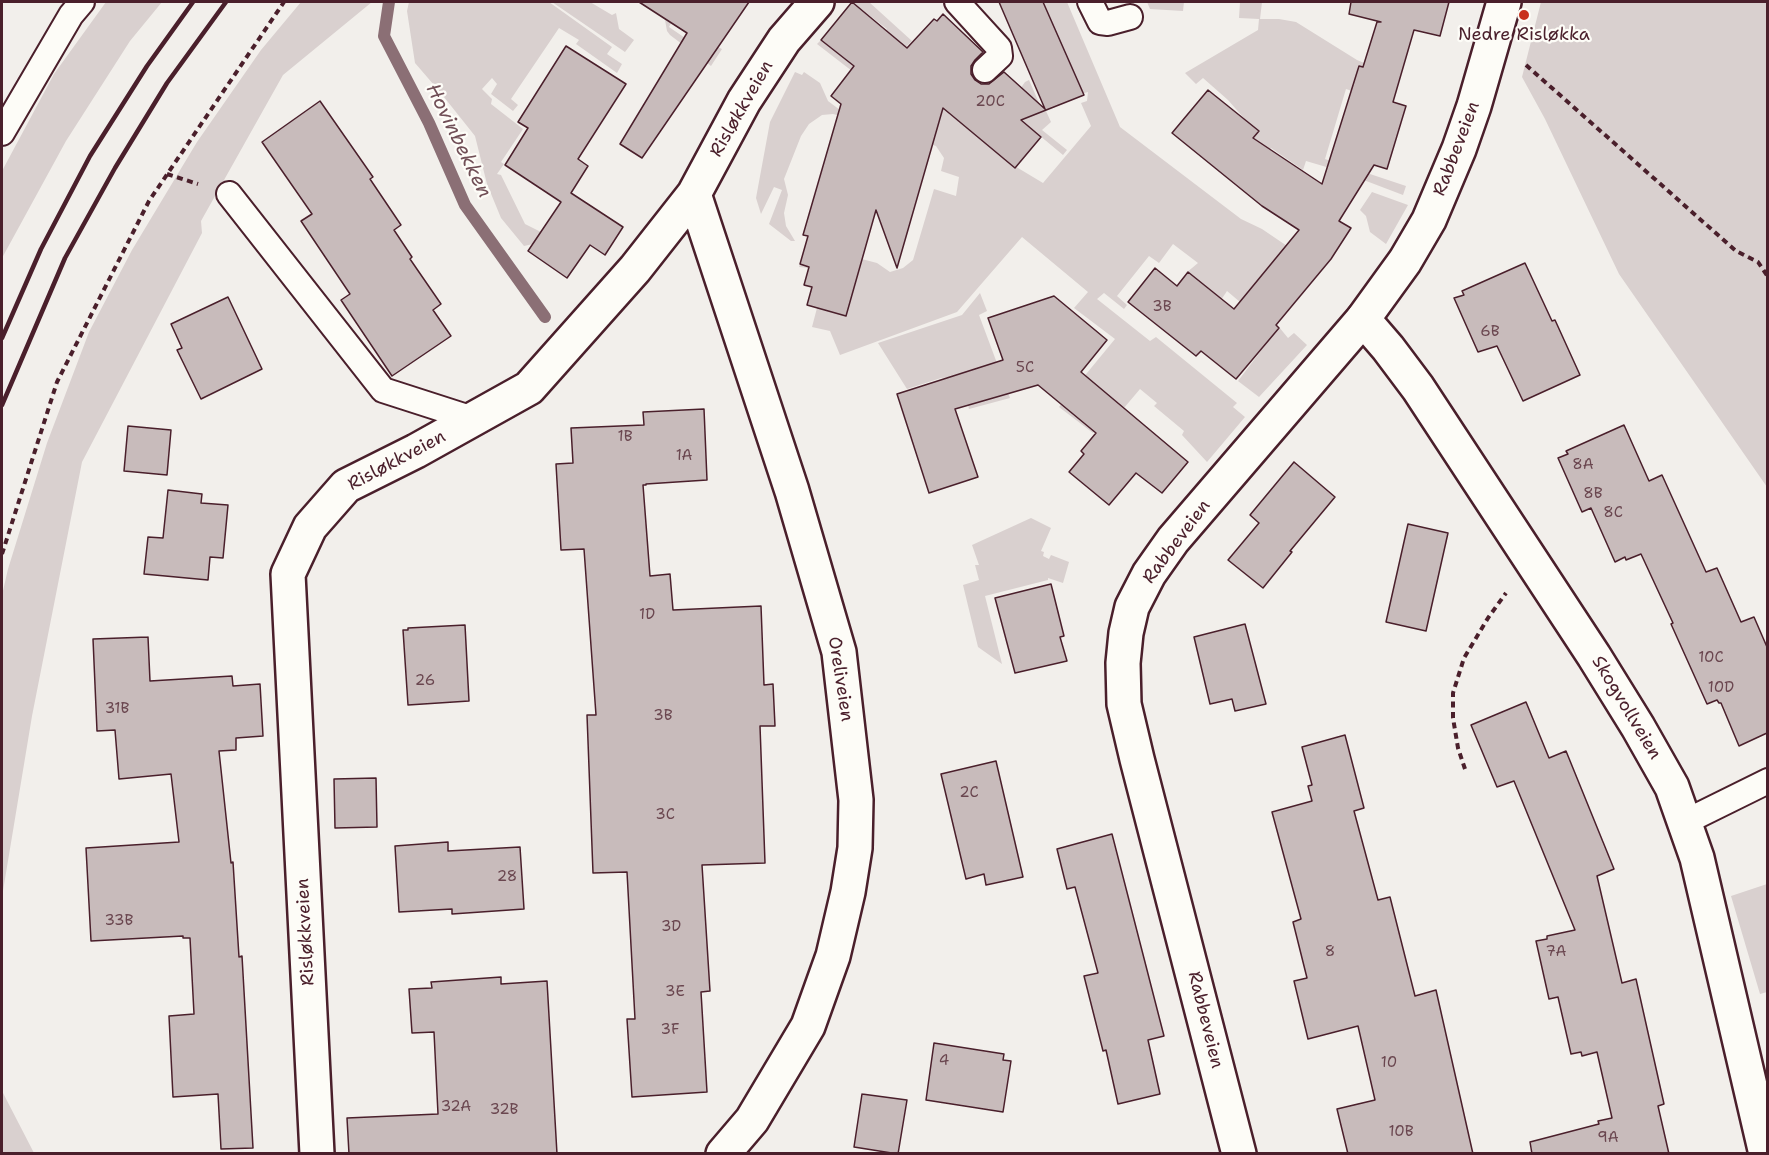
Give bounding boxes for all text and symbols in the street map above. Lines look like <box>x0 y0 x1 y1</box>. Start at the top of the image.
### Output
marker: Nedre Risløkka <box>1517 8 1531 22</box>
place label: Nedre Risløkka <box>1458 24 1590 46</box>
street label: Risløkkveien <box>706 57 778 161</box>
water label: Hovinbekken <box>420 80 496 202</box>
house number: 20C <box>975 93 1005 111</box>
street label: Rabbeveien <box>1429 99 1485 199</box>
house number: 3B <box>1152 298 1172 316</box>
house number: 6B <box>1480 323 1500 341</box>
house number: 5C <box>1016 359 1034 377</box>
street label: Risløkkveien <box>344 426 450 496</box>
house number: 1B <box>617 428 633 446</box>
house number: 1A <box>676 447 692 465</box>
house number: 8A <box>1572 456 1594 474</box>
house number: 8B <box>1583 485 1603 503</box>
street label: Rabbeveien <box>1138 496 1216 588</box>
house number: 8C <box>1603 504 1623 522</box>
house number: 1D <box>639 606 655 624</box>
street label: Oreliveien <box>823 635 857 723</box>
house number: 10C <box>1698 649 1724 667</box>
street label: Skogvollveien <box>1587 652 1665 764</box>
house number: 26 <box>415 672 435 690</box>
house number: 10D <box>1708 679 1734 697</box>
house number: 31B <box>105 700 129 718</box>
house number: 3B <box>653 707 673 725</box>
house number: 2C <box>959 784 979 802</box>
house number: 3C <box>655 806 675 824</box>
house number: 28 <box>497 868 517 886</box>
street label: Risløkkveien <box>292 878 320 986</box>
house number: 33B <box>105 912 133 930</box>
house number: 3D <box>661 918 681 936</box>
house number: 8 <box>1325 943 1335 961</box>
house number: 7A <box>1546 943 1566 961</box>
street label: Rabbeveien <box>1183 969 1227 1071</box>
house number: 3E <box>665 983 685 1001</box>
house number: 3F <box>661 1021 679 1039</box>
house number: 4 <box>939 1052 949 1070</box>
house number: 10 <box>1381 1054 1397 1072</box>
house number: 32A <box>441 1098 471 1116</box>
house number: 32B <box>490 1101 518 1119</box>
house number: 10B <box>1388 1123 1414 1141</box>
house number: 9A <box>1597 1129 1619 1147</box>

